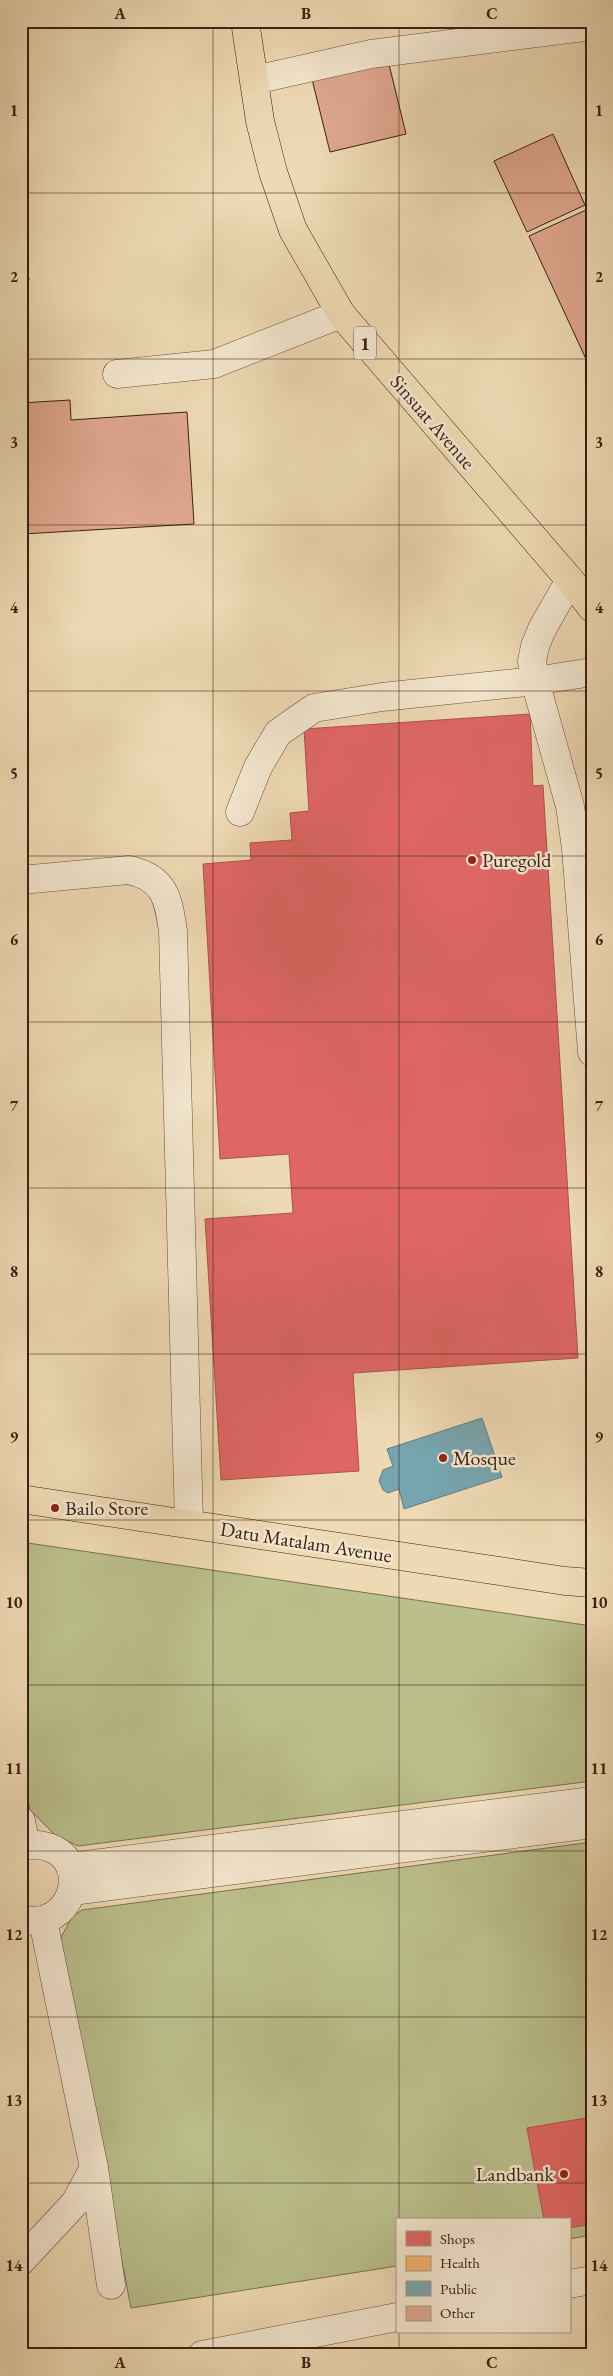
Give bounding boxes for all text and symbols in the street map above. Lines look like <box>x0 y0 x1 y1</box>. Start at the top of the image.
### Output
text: A <box>113 3 126 24</box>
text: B <box>301 3 311 24</box>
text: C <box>486 3 498 24</box>
text: 1 <box>10 100 18 121</box>
text: 1 <box>595 100 603 121</box>
text: 2 <box>10 266 19 287</box>
text: 2 <box>595 266 604 287</box>
road number: 1 <box>354 326 376 359</box>
street label: Sinsuat Avenue <box>385 369 481 475</box>
text: 3 <box>10 432 18 453</box>
text: 3 <box>595 432 603 453</box>
text: 4 <box>10 597 19 618</box>
text: 4 <box>595 597 604 618</box>
text: 5 <box>10 763 18 784</box>
text: 5 <box>595 763 603 784</box>
place label: Puregold <box>482 847 552 873</box>
marker: Puregold <box>466 854 478 866</box>
text: 6 <box>10 929 19 950</box>
text: 6 <box>595 929 604 950</box>
text: 7 <box>10 1095 19 1116</box>
text: 7 <box>595 1095 604 1116</box>
text: 8 <box>10 1261 18 1282</box>
text: 8 <box>595 1261 603 1282</box>
text: 9 <box>10 1426 19 1447</box>
text: 9 <box>595 1426 604 1447</box>
place label: Mosque <box>453 1445 516 1471</box>
marker: Mosque <box>437 1452 449 1464</box>
place label: Bailo Store <box>65 1495 148 1521</box>
marker: Bailo Store <box>49 1502 61 1514</box>
street label: Datu Matalam Avenue <box>218 1516 394 1568</box>
text: 10 <box>6 1592 23 1613</box>
text: 10 <box>591 1592 608 1613</box>
text: 11 <box>6 1758 22 1779</box>
text: 11 <box>591 1758 607 1779</box>
text: 12 <box>6 1924 23 1945</box>
text: 12 <box>591 1924 608 1945</box>
text: 13 <box>6 2090 22 2111</box>
text: 13 <box>591 2090 607 2111</box>
place label: Landbank <box>476 2161 555 2187</box>
marker: Landbank <box>558 2168 570 2180</box>
legend <box>396 2218 570 2334</box>
text: Shops <box>440 2229 475 2248</box>
text: Health <box>440 2253 480 2272</box>
text: 14 <box>6 2255 23 2276</box>
text: 14 <box>591 2255 608 2276</box>
text: Public <box>440 2279 477 2298</box>
text: Other <box>440 2303 475 2322</box>
text: A <box>113 2352 126 2373</box>
text: B <box>301 2352 311 2373</box>
text: C <box>486 2352 498 2373</box>

